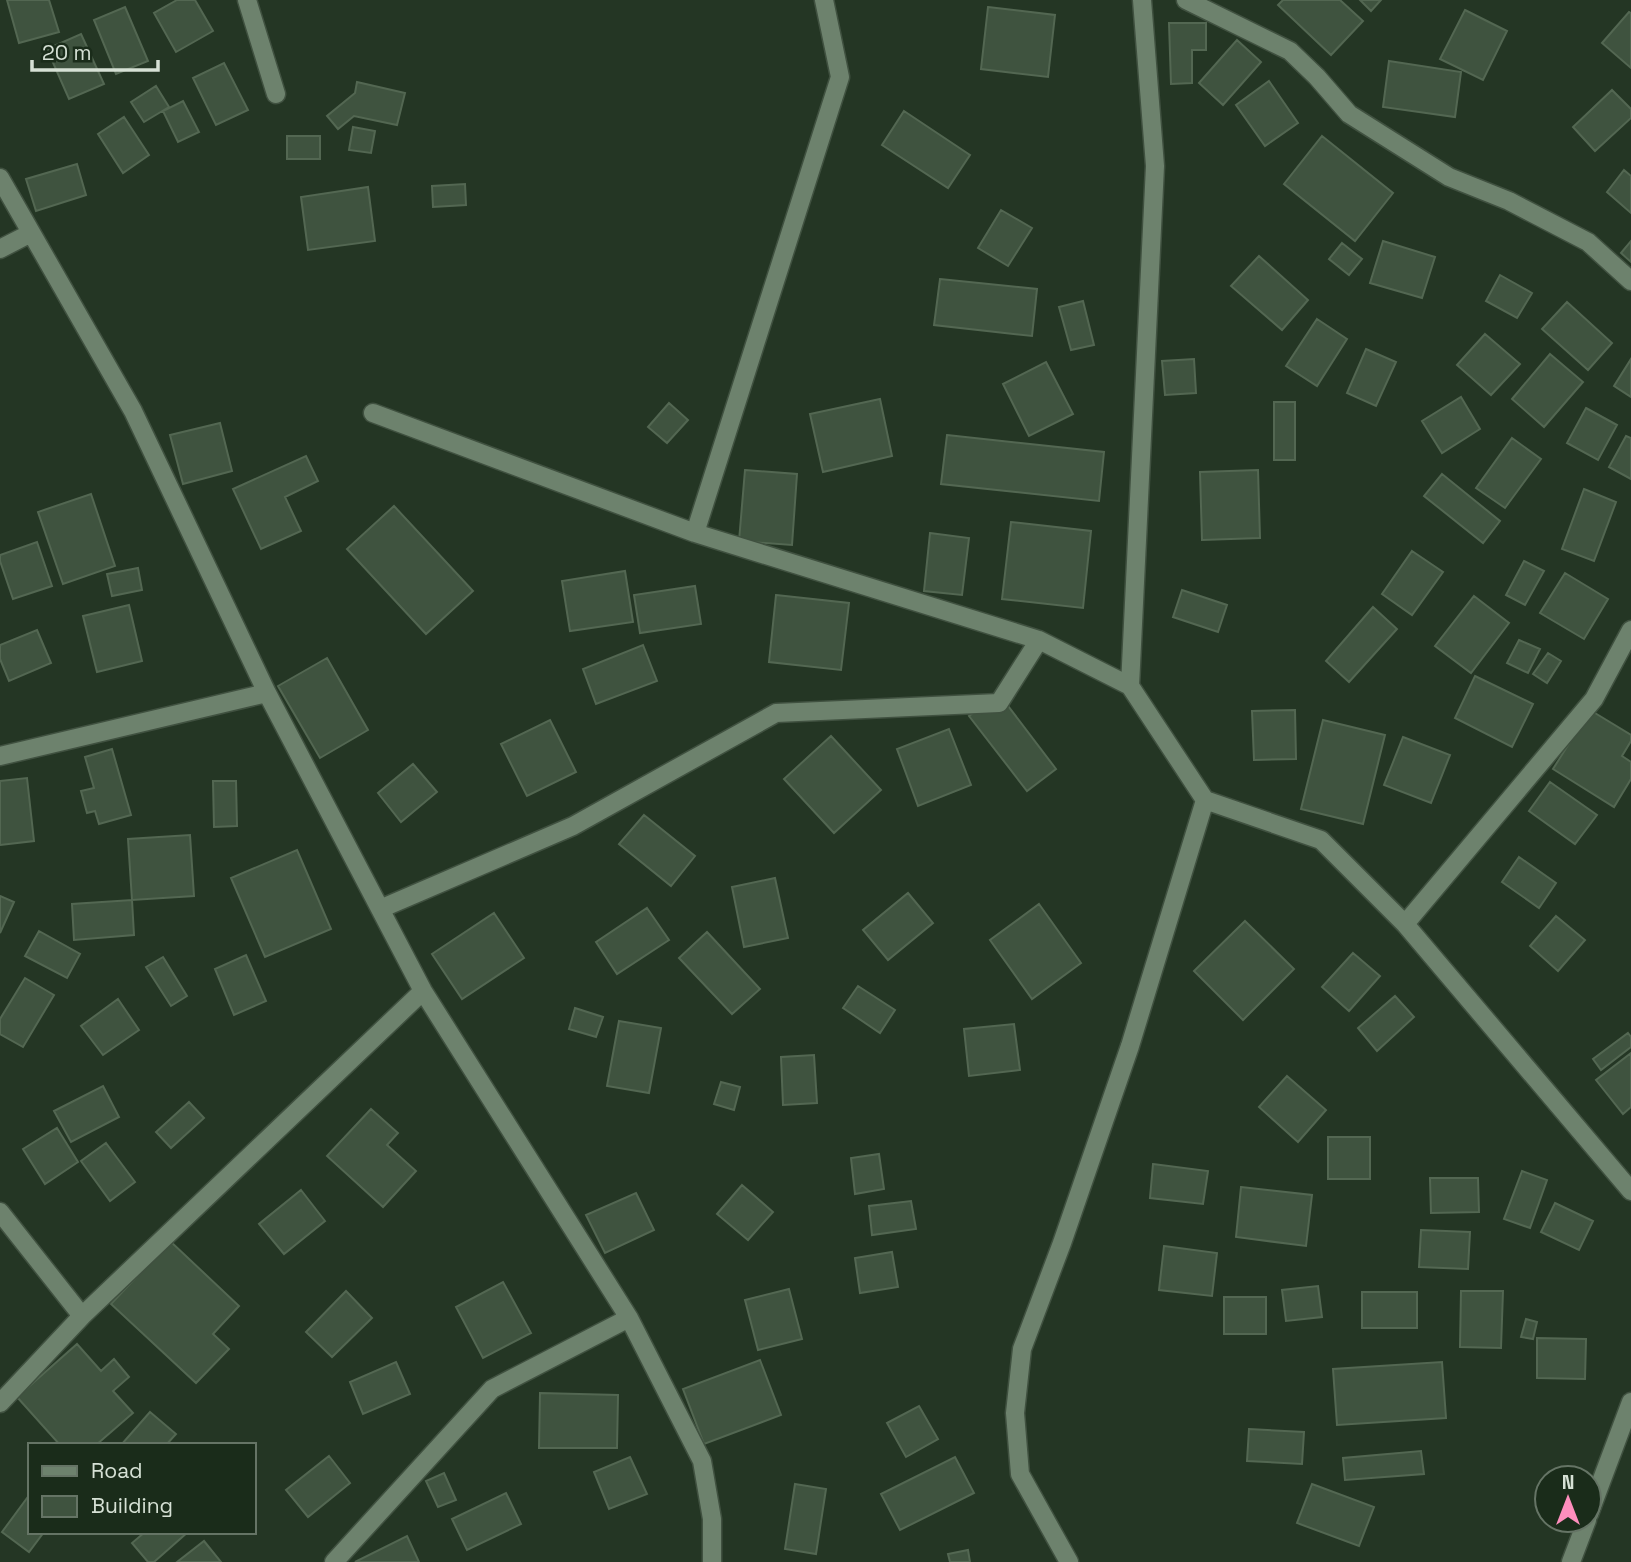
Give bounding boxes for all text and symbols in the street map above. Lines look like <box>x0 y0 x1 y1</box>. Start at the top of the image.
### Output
scale bar <box>32 28 158 72</box>
text: 20 m <box>42 39 92 66</box>
legend <box>28 1443 256 1534</box>
text: Road <box>91 1457 143 1484</box>
north arrow <box>1533 1464 1603 1534</box>
text: N <box>1562 1470 1574 1495</box>
text: Building <box>91 1492 173 1519</box>

